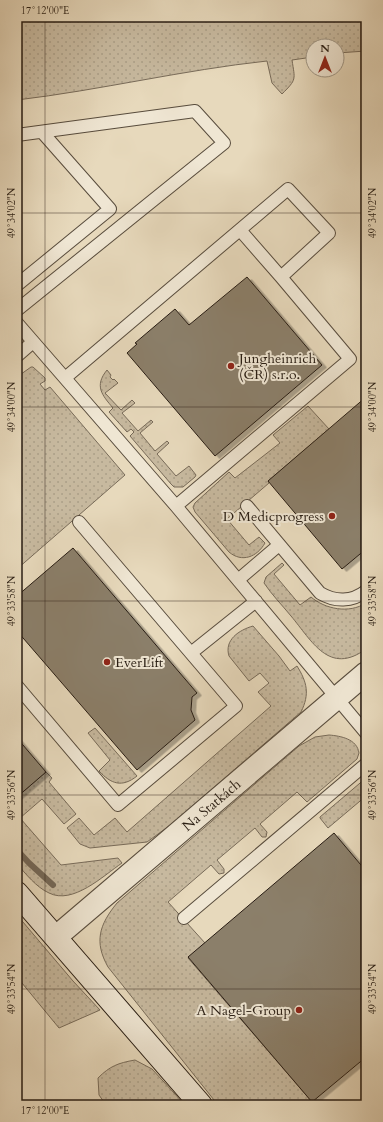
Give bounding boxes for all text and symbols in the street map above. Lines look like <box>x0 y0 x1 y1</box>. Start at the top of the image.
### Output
text: 17°12'00"E <box>21 4 69 18</box>
north arrow <box>305 38 345 78</box>
text: N <box>320 41 330 56</box>
text: 49°34'02"N <box>5 187 19 238</box>
text: 49°34'02"N <box>366 187 380 238</box>
place label: Jungheinrich (ČR) s.r.o. <box>237 349 317 384</box>
marker: Jungheinrich (ČR) s.r.o. <box>226 361 236 371</box>
text: 49°34'00"N <box>5 381 19 432</box>
text: 49°34'00"N <box>366 381 380 432</box>
place label: D Medicprogress <box>223 507 324 526</box>
marker: D Medicprogress <box>327 511 337 521</box>
text: 49°33'58"N <box>5 575 19 626</box>
text: 49°33'58"N <box>366 575 380 626</box>
place label: EverLift <box>115 653 164 672</box>
marker: EverLift <box>102 657 112 667</box>
text: 49°33'56"N <box>5 769 19 820</box>
text: 49°33'56"N <box>366 769 380 820</box>
street label: Na Statkách <box>178 775 245 835</box>
text: 49°33'54"N <box>5 963 19 1014</box>
text: 49°33'54"N <box>366 963 380 1014</box>
place label: A Nagel-Group <box>196 1001 291 1020</box>
marker: A Nagel-Group <box>294 1005 304 1015</box>
text: 17°12'00"E <box>21 1104 69 1118</box>

